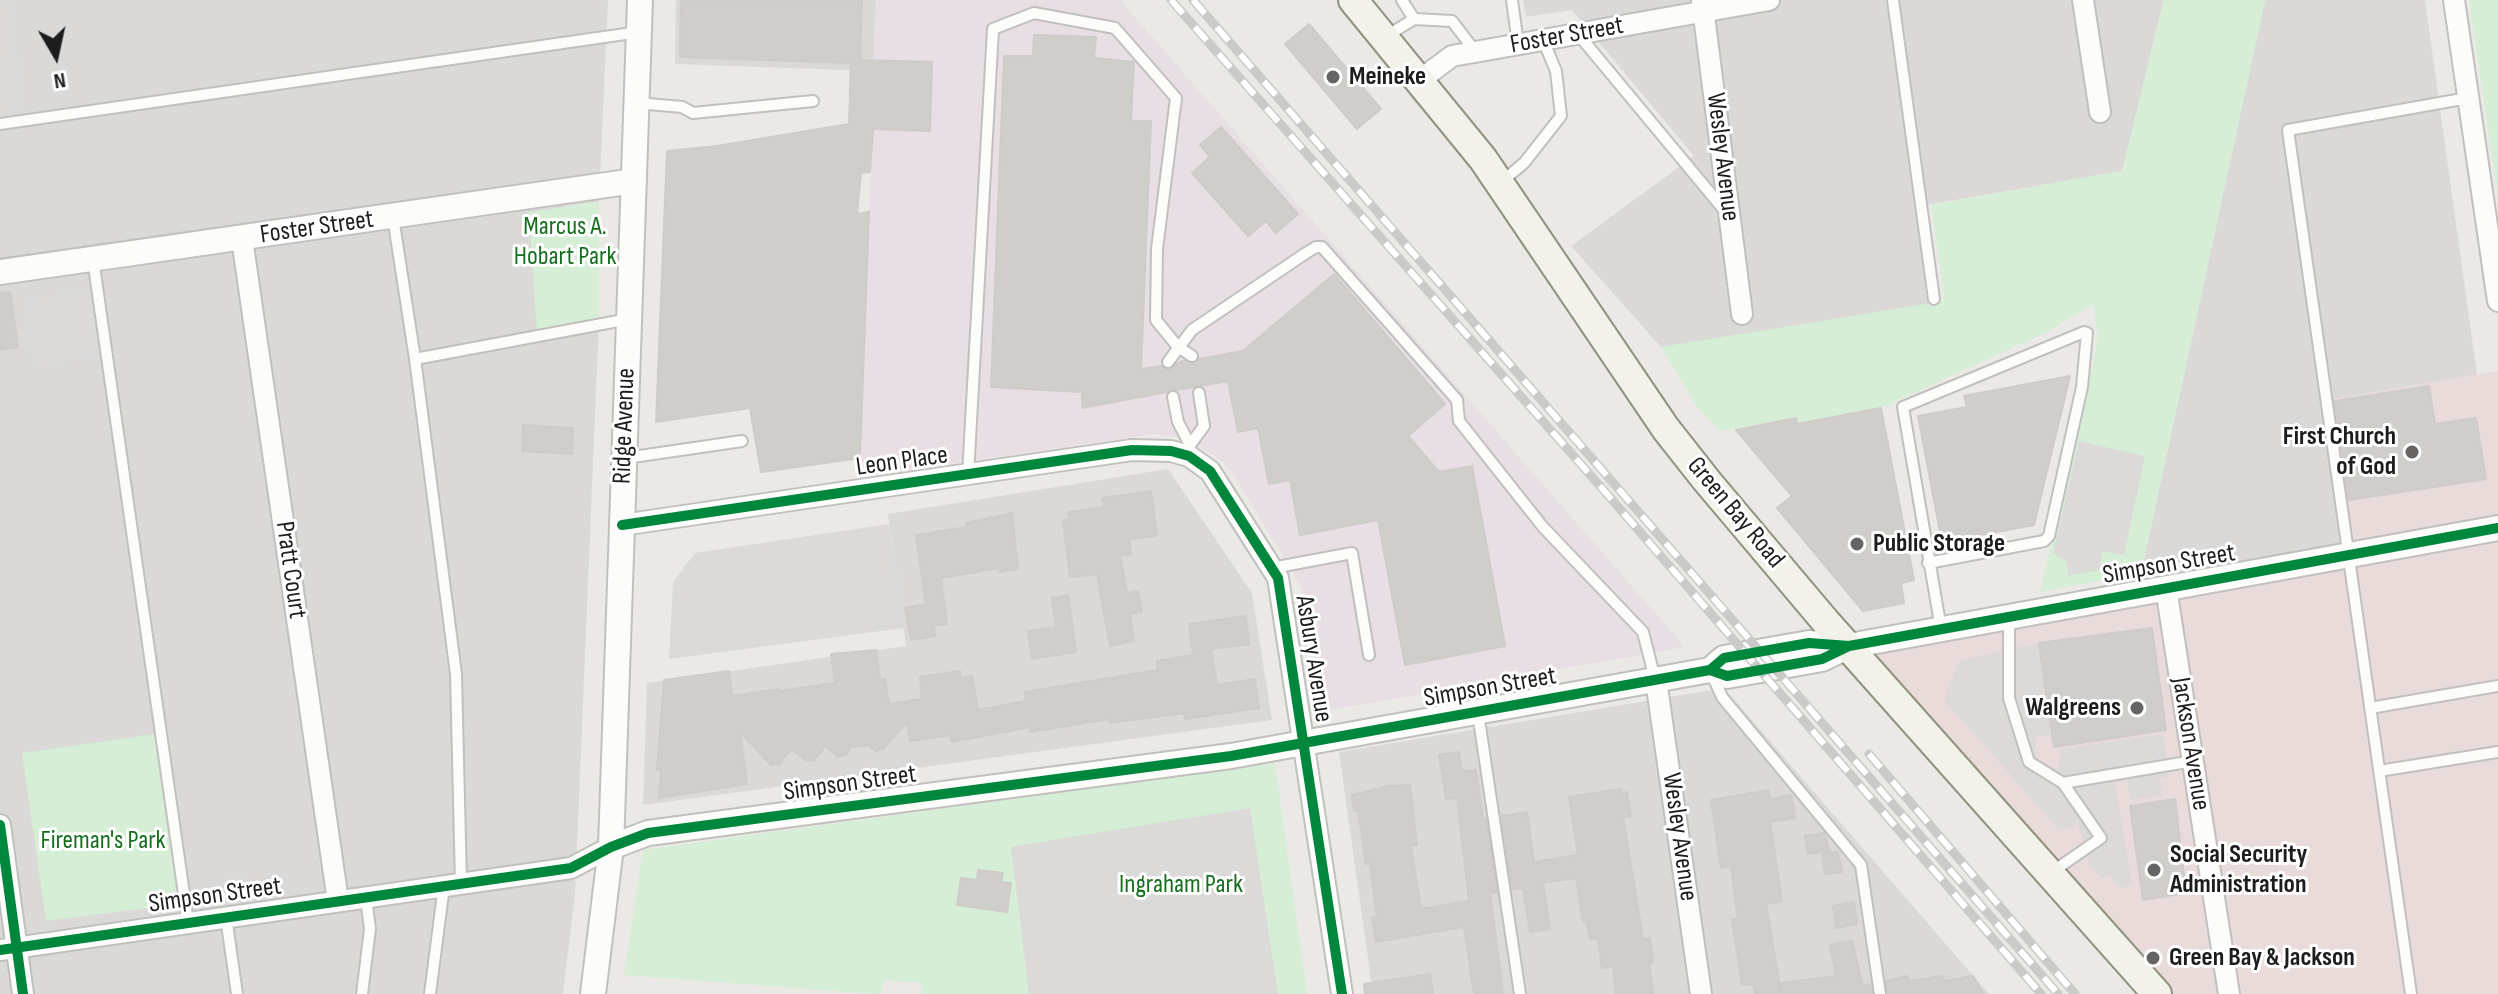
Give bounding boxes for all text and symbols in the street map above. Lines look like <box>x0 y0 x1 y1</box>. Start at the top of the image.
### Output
street label: Foster Street <box>1508 11 1626 61</box>
north arrow <box>16 16 96 96</box>
place label: Meineke <box>1349 61 1426 93</box>
text: N <box>52 66 68 94</box>
marker: Meineke <box>1324 68 1342 86</box>
street label: Wesley Avenue <box>1699 91 1745 223</box>
street label: Foster Street <box>258 205 376 251</box>
park label: Marcus A. Hobart Park <box>514 211 616 272</box>
street label: Ridge Avenue <box>607 367 643 485</box>
place label: First Church of God <box>2283 421 2396 482</box>
street label: Leon Place <box>854 440 950 484</box>
marker: First Church of God <box>2403 443 2421 461</box>
street label: Green Bay Road <box>1680 451 1790 575</box>
street label: Pratt Court <box>268 519 312 621</box>
place label: Public Storage <box>1873 528 2005 560</box>
marker: Public Storage <box>1848 535 1866 553</box>
street label: Simpson Street <box>2100 538 2238 592</box>
street label: Asbury Avenue <box>1288 594 1338 724</box>
street label: Simpson Street <box>1421 661 1559 715</box>
street label: Jackson Avenue <box>2164 675 2216 813</box>
place label: Walgreens <box>2025 692 2121 724</box>
marker: Walgreens <box>2128 699 2146 717</box>
street label: Simpson Street <box>782 759 918 809</box>
street label: Wesley Avenue <box>1655 771 1703 903</box>
park label: Fireman's Park <box>40 825 166 857</box>
place label: Social Security Administration <box>2170 839 2307 900</box>
marker: Social Security Administration <box>2145 861 2163 879</box>
park label: Ingraham Park <box>1119 869 1243 901</box>
street label: Simpson Street <box>147 871 283 921</box>
place label: Green Bay & Jackson <box>2169 942 2355 974</box>
marker: Green Bay & Jackson <box>2144 949 2162 967</box>

